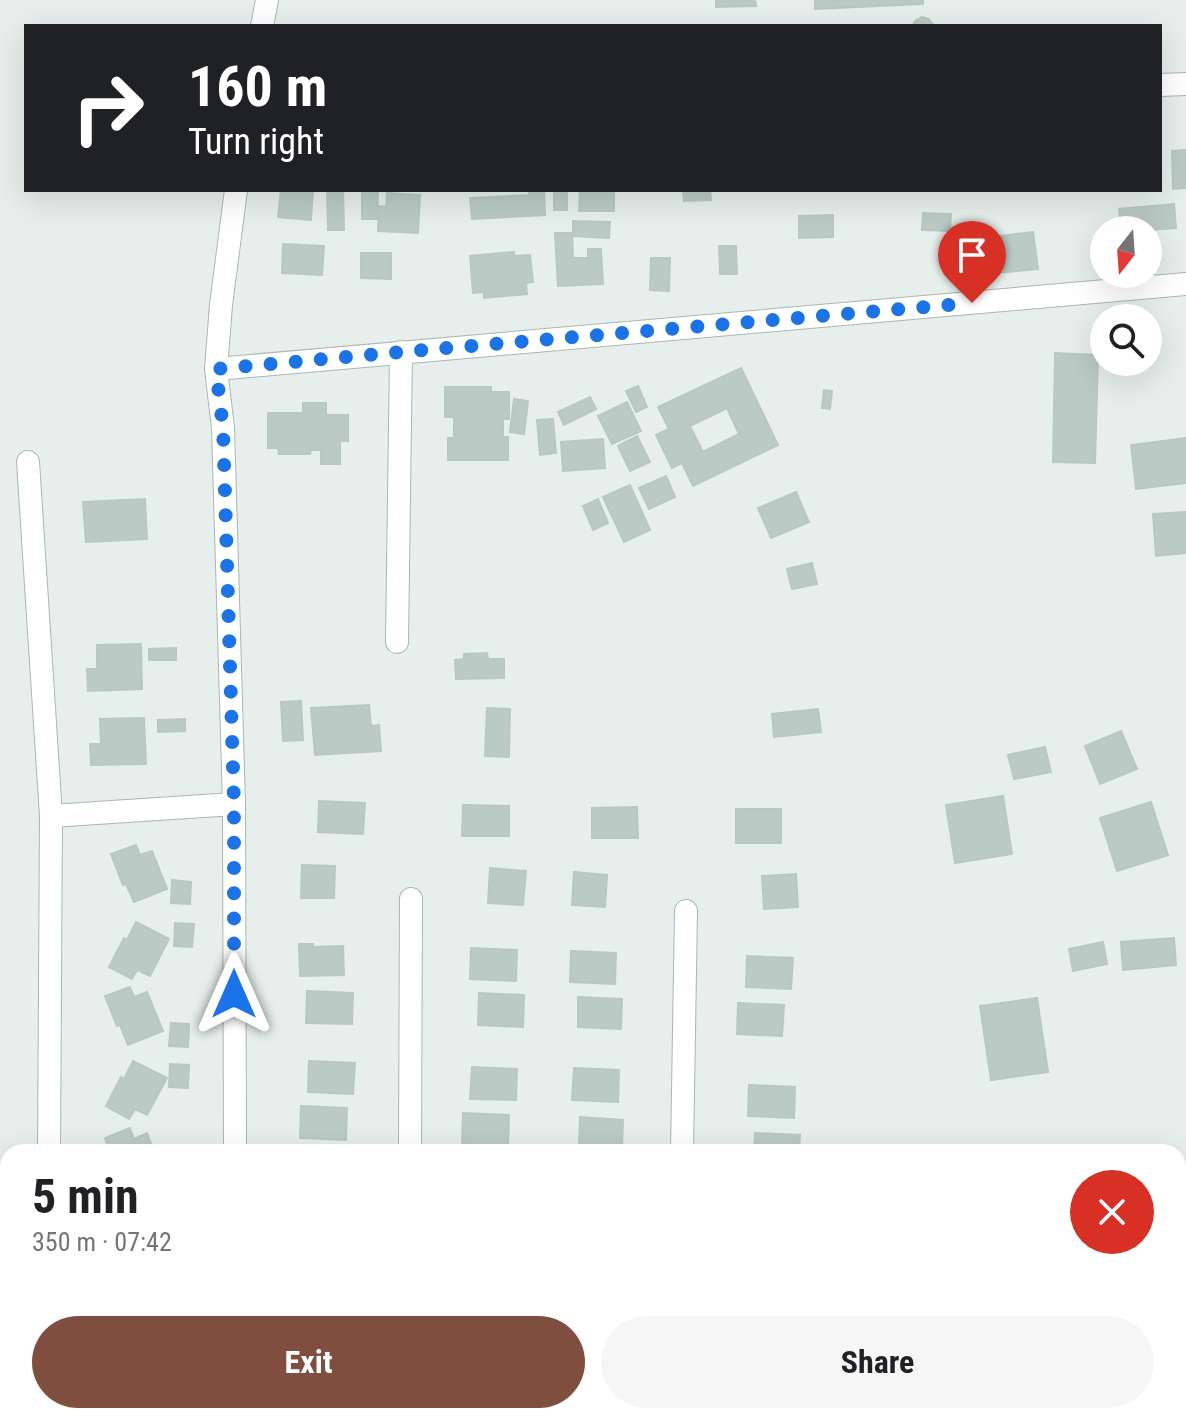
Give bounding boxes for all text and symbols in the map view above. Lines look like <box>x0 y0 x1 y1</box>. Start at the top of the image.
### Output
text: 160 m <box>188 54 327 120</box>
icon: right <box>56 56 160 160</box>
text: Turn right <box>188 121 324 163</box>
north arrow <box>1090 216 1162 288</box>
map controls <box>1090 216 1162 376</box>
pin <box>938 221 1006 303</box>
icon: arrive <box>950 233 994 277</box>
button: search <box>1090 304 1162 376</box>
position arrow <box>192 952 276 1036</box>
text: 5 min <box>32 1168 139 1225</box>
button: close <box>1070 1170 1154 1254</box>
text: 350 m · 07:42 <box>32 1227 172 1257</box>
button: Exit <box>32 1316 585 1408</box>
button: Share <box>601 1316 1154 1408</box>

